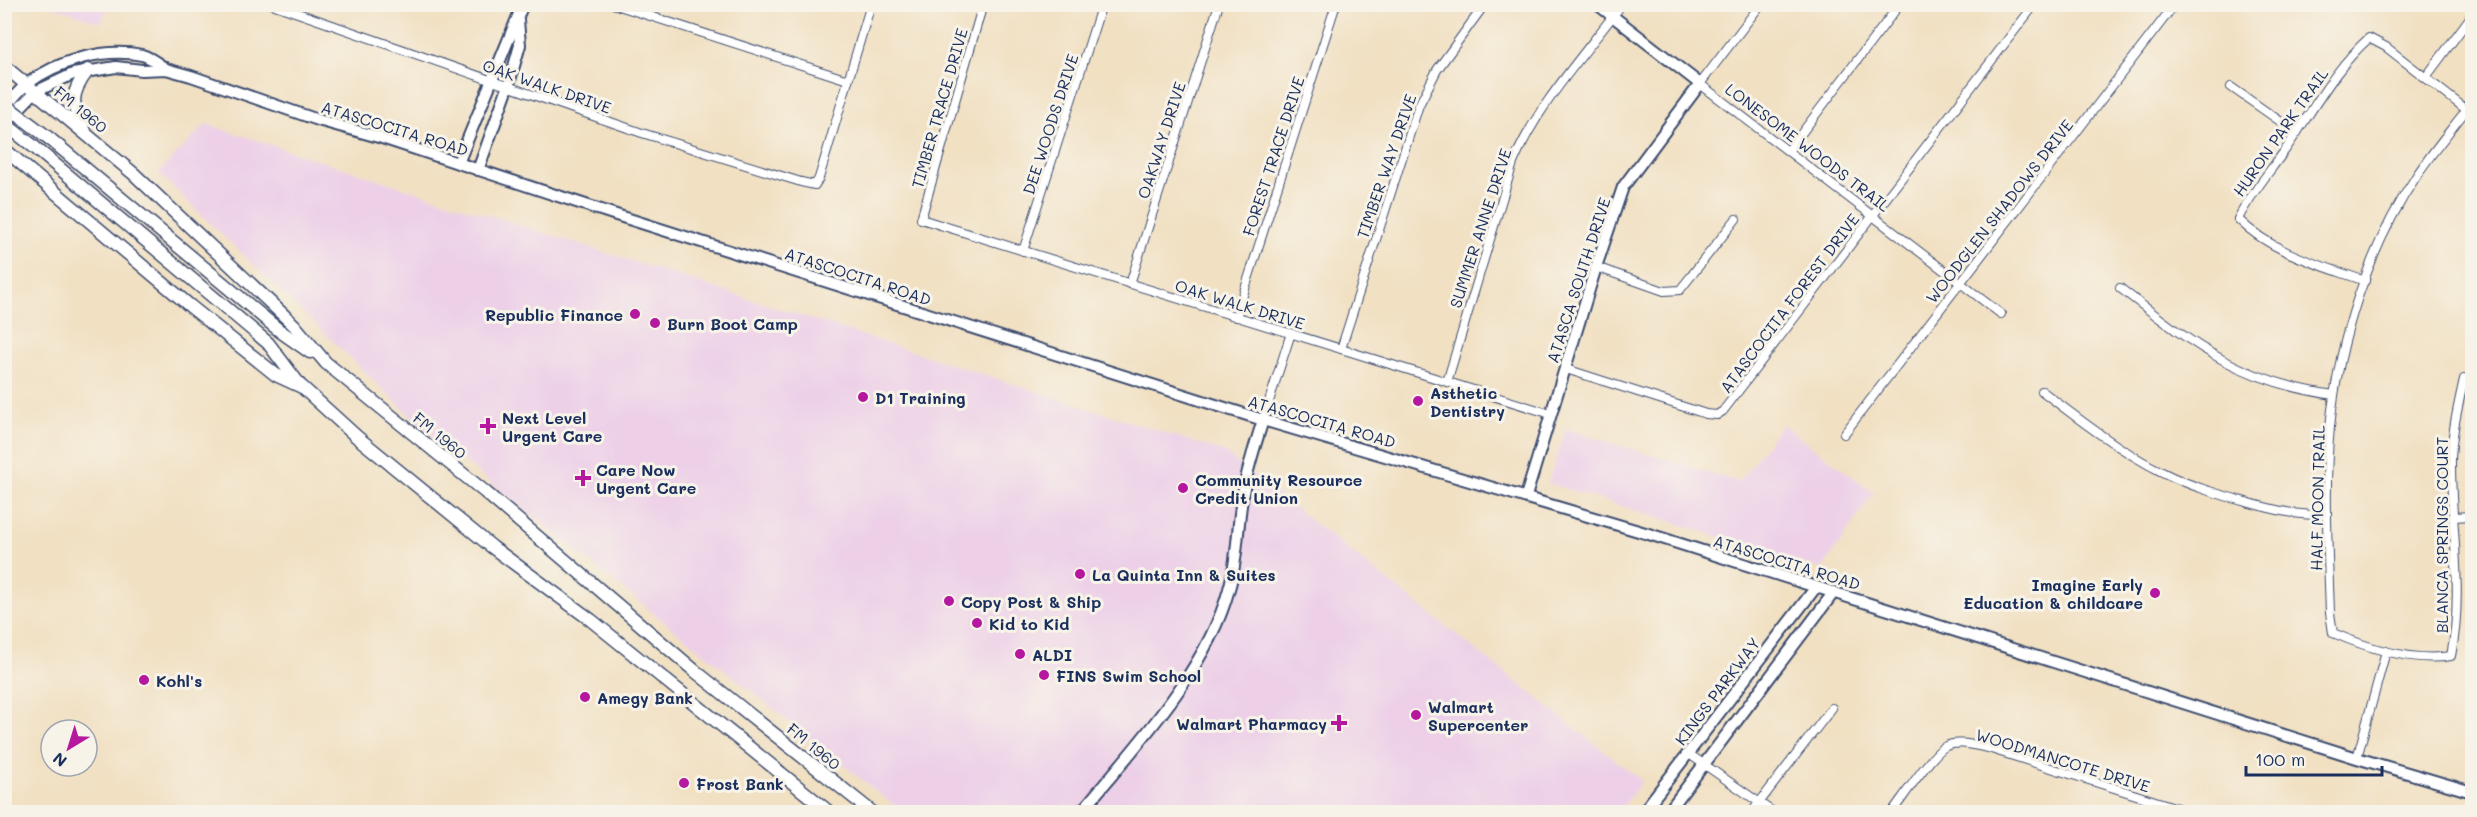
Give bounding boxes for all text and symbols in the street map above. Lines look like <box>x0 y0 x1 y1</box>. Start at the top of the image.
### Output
street label: TIMBER TRACE DRIVE <box>906 25 972 191</box>
street label: DEE WOODS DRIVE <box>1017 51 1083 197</box>
street label: OAK WALK DRIVE <box>480 54 614 118</box>
street label: HURON PARK TRAIL <box>2228 63 2333 200</box>
street label: FOREST TRACE DRIVE <box>1237 73 1309 239</box>
street label: LONESOME WOODS TRAIL <box>1721 78 1895 216</box>
street label: OAKWAY DRIVE <box>1132 79 1190 201</box>
street label: FM 1960 <box>50 81 112 137</box>
street label: TIMBER WAY DRIVE <box>1351 91 1421 241</box>
street label: ATASCOCITA ROAD <box>319 96 471 160</box>
street label: WOODGLEN SHADOWS DRIVE <box>1921 115 2077 307</box>
street label: SUMMER ANNE DRIVE <box>1444 146 1516 310</box>
street label: ATASCA SOUTH DRIVE <box>1541 194 1615 366</box>
street label: ATASCOCITA FOREST DRIVE <box>1715 209 1863 397</box>
street label: ATASCOCITA ROAD <box>782 242 934 310</box>
street label: OAK WALK DRIVE <box>1173 274 1307 334</box>
place label: Republic Finance <box>485 304 623 325</box>
marker: Republic Finance <box>628 307 642 321</box>
place label: Burn Boot Camp <box>667 313 798 334</box>
marker: Burn Boot Camp <box>648 316 662 330</box>
place label: Asthetic Dentistry <box>1430 382 1505 421</box>
place label: D1 Training <box>875 387 966 408</box>
marker: D1 Training <box>856 390 870 404</box>
street label: ATASCOCITA ROAD <box>1246 390 1398 452</box>
marker: Asthetic Dentistry <box>1411 394 1425 408</box>
street label: FM 1960 <box>409 407 471 463</box>
place label: Next Level Urgent Care <box>502 407 602 446</box>
marker: Next Level Urgent Care <box>479 417 497 435</box>
street label: HALF MOON TRAIL <box>2305 424 2329 571</box>
street label: BLANCA SPRINGS COURT <box>2431 437 2452 633</box>
place label: Care Now Urgent Care <box>596 459 696 498</box>
marker: Care Now Urgent Care <box>574 469 592 487</box>
place label: Community Resource Credit Union <box>1195 469 1362 508</box>
marker: Community Resource Credit Union <box>1176 481 1190 495</box>
street label: ATASCOCITA ROAD <box>1711 530 1863 594</box>
place label: La Quinta Inn & Suites <box>1092 564 1276 585</box>
marker: La Quinta Inn & Suites <box>1073 567 1087 581</box>
place label: Imagine Early Education & childcare <box>1963 574 2143 613</box>
marker: Imagine Early Education & childcare <box>2148 586 2162 600</box>
place label: Copy Post & Ship <box>961 591 1101 612</box>
marker: Copy Post & Ship <box>942 594 956 608</box>
place label: Kid to Kid <box>989 613 1069 634</box>
marker: Kid to Kid <box>970 616 984 630</box>
street label: KINGS PARKWAY <box>1670 633 1764 749</box>
place label: ALDI <box>1032 644 1072 665</box>
marker: ALDI <box>1013 647 1027 661</box>
place label: FINS Swim School <box>1056 665 1201 686</box>
marker: FINS Swim School <box>1037 668 1051 682</box>
place label: Kohl's <box>156 670 202 691</box>
marker: Kohl's <box>137 673 151 687</box>
place label: Amegy Bank <box>597 687 693 708</box>
marker: Amegy Bank <box>578 690 592 704</box>
place label: Walmart Supercenter <box>1428 696 1528 735</box>
marker: Walmart Supercenter <box>1409 708 1423 722</box>
place label: Walmart Pharmacy <box>1176 713 1327 734</box>
marker: Walmart Pharmacy <box>1332 716 1346 730</box>
north arrow <box>39 718 99 778</box>
street label: FM 1960 <box>783 718 845 774</box>
street label: WOODMANCOTE DRIVE <box>1973 723 2153 797</box>
scale bar <box>2246 739 2382 777</box>
text: 100 m <box>2255 747 2305 771</box>
text: N <box>48 748 71 772</box>
place label: Frost Bank <box>696 773 784 794</box>
marker: Frost Bank <box>677 776 691 790</box>

